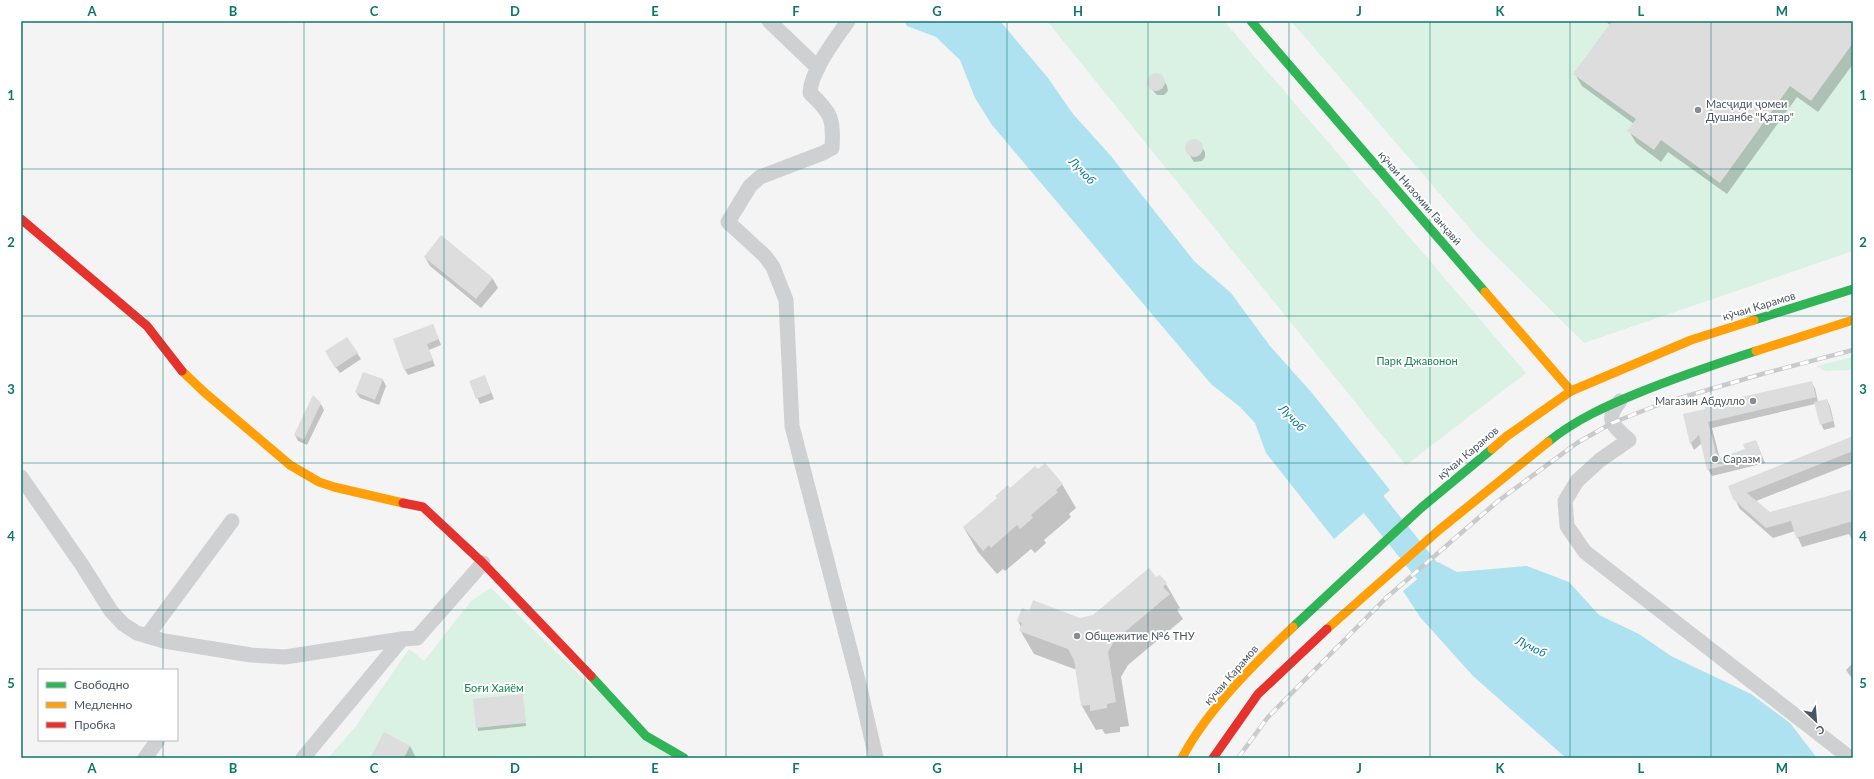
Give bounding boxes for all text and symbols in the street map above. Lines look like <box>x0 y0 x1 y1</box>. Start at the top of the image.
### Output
text: A <box>86 3 97 19</box>
text: B <box>229 3 238 19</box>
text: C <box>370 3 379 19</box>
text: D <box>510 3 520 19</box>
text: E <box>651 3 659 19</box>
text: F <box>792 3 800 19</box>
text: G <box>932 3 942 19</box>
text: H <box>1073 3 1083 19</box>
text: I <box>1217 3 1221 19</box>
text: J <box>1356 3 1362 19</box>
text: K <box>1496 3 1506 19</box>
text: L <box>1638 3 1645 19</box>
text: M <box>1776 3 1788 19</box>
text: 1 <box>7 87 15 103</box>
text: 1 <box>1859 87 1867 103</box>
place label: Масҷиди ҷомеи Душанбе "Қатар" <box>1706 97 1794 123</box>
marker: Масҷиди ҷомеи Душанбе "Қатар" <box>1693 105 1703 115</box>
street label: кӯчаи Низомии Ганҷавӣ <box>1376 148 1465 247</box>
water label: Лучоб <box>1065 153 1099 188</box>
text: 2 <box>7 234 15 250</box>
text: 2 <box>1859 234 1867 250</box>
street label: кӯчаи Карамов <box>1721 288 1797 323</box>
park label: Парк Джавонон <box>1376 354 1458 367</box>
text: 3 <box>7 381 15 397</box>
text: 3 <box>1859 381 1867 397</box>
place label: Магазин Абдулло <box>1655 394 1745 407</box>
marker: Магазин Абдулло <box>1748 396 1758 406</box>
water label: Лучоб <box>1275 400 1309 435</box>
street label: кӯчаи Карамов <box>1435 423 1501 482</box>
place label: Саразм <box>1723 452 1760 465</box>
marker: Саразм <box>1710 454 1720 464</box>
text: 4 <box>7 528 15 544</box>
text: 4 <box>1859 528 1867 544</box>
place label: Общежитие №6 ТНУ <box>1085 629 1195 642</box>
marker: Общежитие №6 ТНУ <box>1072 631 1082 641</box>
water label: Лучоб <box>1513 632 1549 661</box>
street label: кӯчаи Карамов <box>1201 642 1260 707</box>
legend <box>38 669 178 741</box>
text: 5 <box>7 675 15 691</box>
text: 5 <box>1859 675 1867 691</box>
text: Свободно <box>74 677 130 692</box>
park label: Боғи Хайём <box>464 681 524 694</box>
text: Медленно <box>74 697 133 712</box>
north arrow <box>1796 701 1836 741</box>
text: Пробка <box>74 717 115 732</box>
text: С <box>1814 723 1827 738</box>
text: A <box>86 760 97 776</box>
text: B <box>229 760 238 776</box>
text: C <box>370 760 379 776</box>
text: D <box>510 760 520 776</box>
text: E <box>651 760 659 776</box>
text: F <box>792 760 800 776</box>
text: G <box>932 760 942 776</box>
text: H <box>1073 760 1083 776</box>
text: I <box>1217 760 1221 776</box>
text: J <box>1356 760 1362 776</box>
text: K <box>1496 760 1506 776</box>
text: L <box>1638 760 1645 776</box>
text: M <box>1776 760 1788 776</box>

